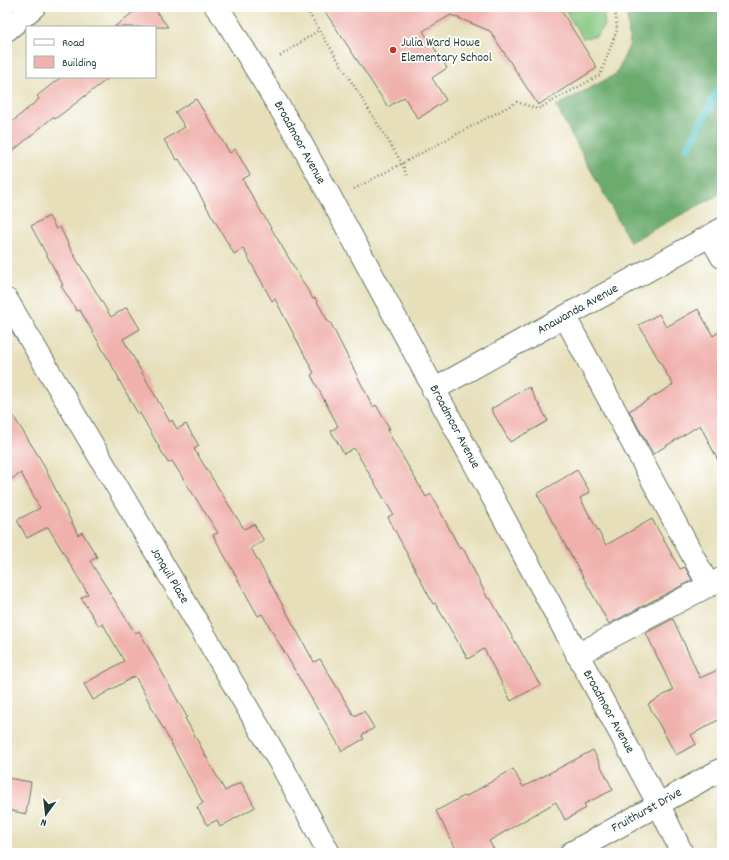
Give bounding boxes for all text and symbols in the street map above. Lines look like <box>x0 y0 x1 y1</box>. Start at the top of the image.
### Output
legend <box>26 26 156 78</box>
place label: Julia Ward Howe Elementary School <box>401 34 492 68</box>
text: Road <box>62 35 84 52</box>
marker: Julia Ward Howe Elementary School <box>388 45 398 55</box>
text: Building <box>62 55 97 72</box>
street label: Broadmoor Avenue <box>268 98 330 188</box>
street label: Anawanda Avenue <box>534 280 622 340</box>
street label: Broadmoor Avenue <box>424 382 484 473</box>
street label: Jonquil Place <box>145 544 193 608</box>
street label: Broadmoor Avenue <box>577 667 639 757</box>
street label: Fruithurst Drive <box>608 784 686 838</box>
north arrow <box>26 794 66 834</box>
text: N <box>39 813 49 830</box>

